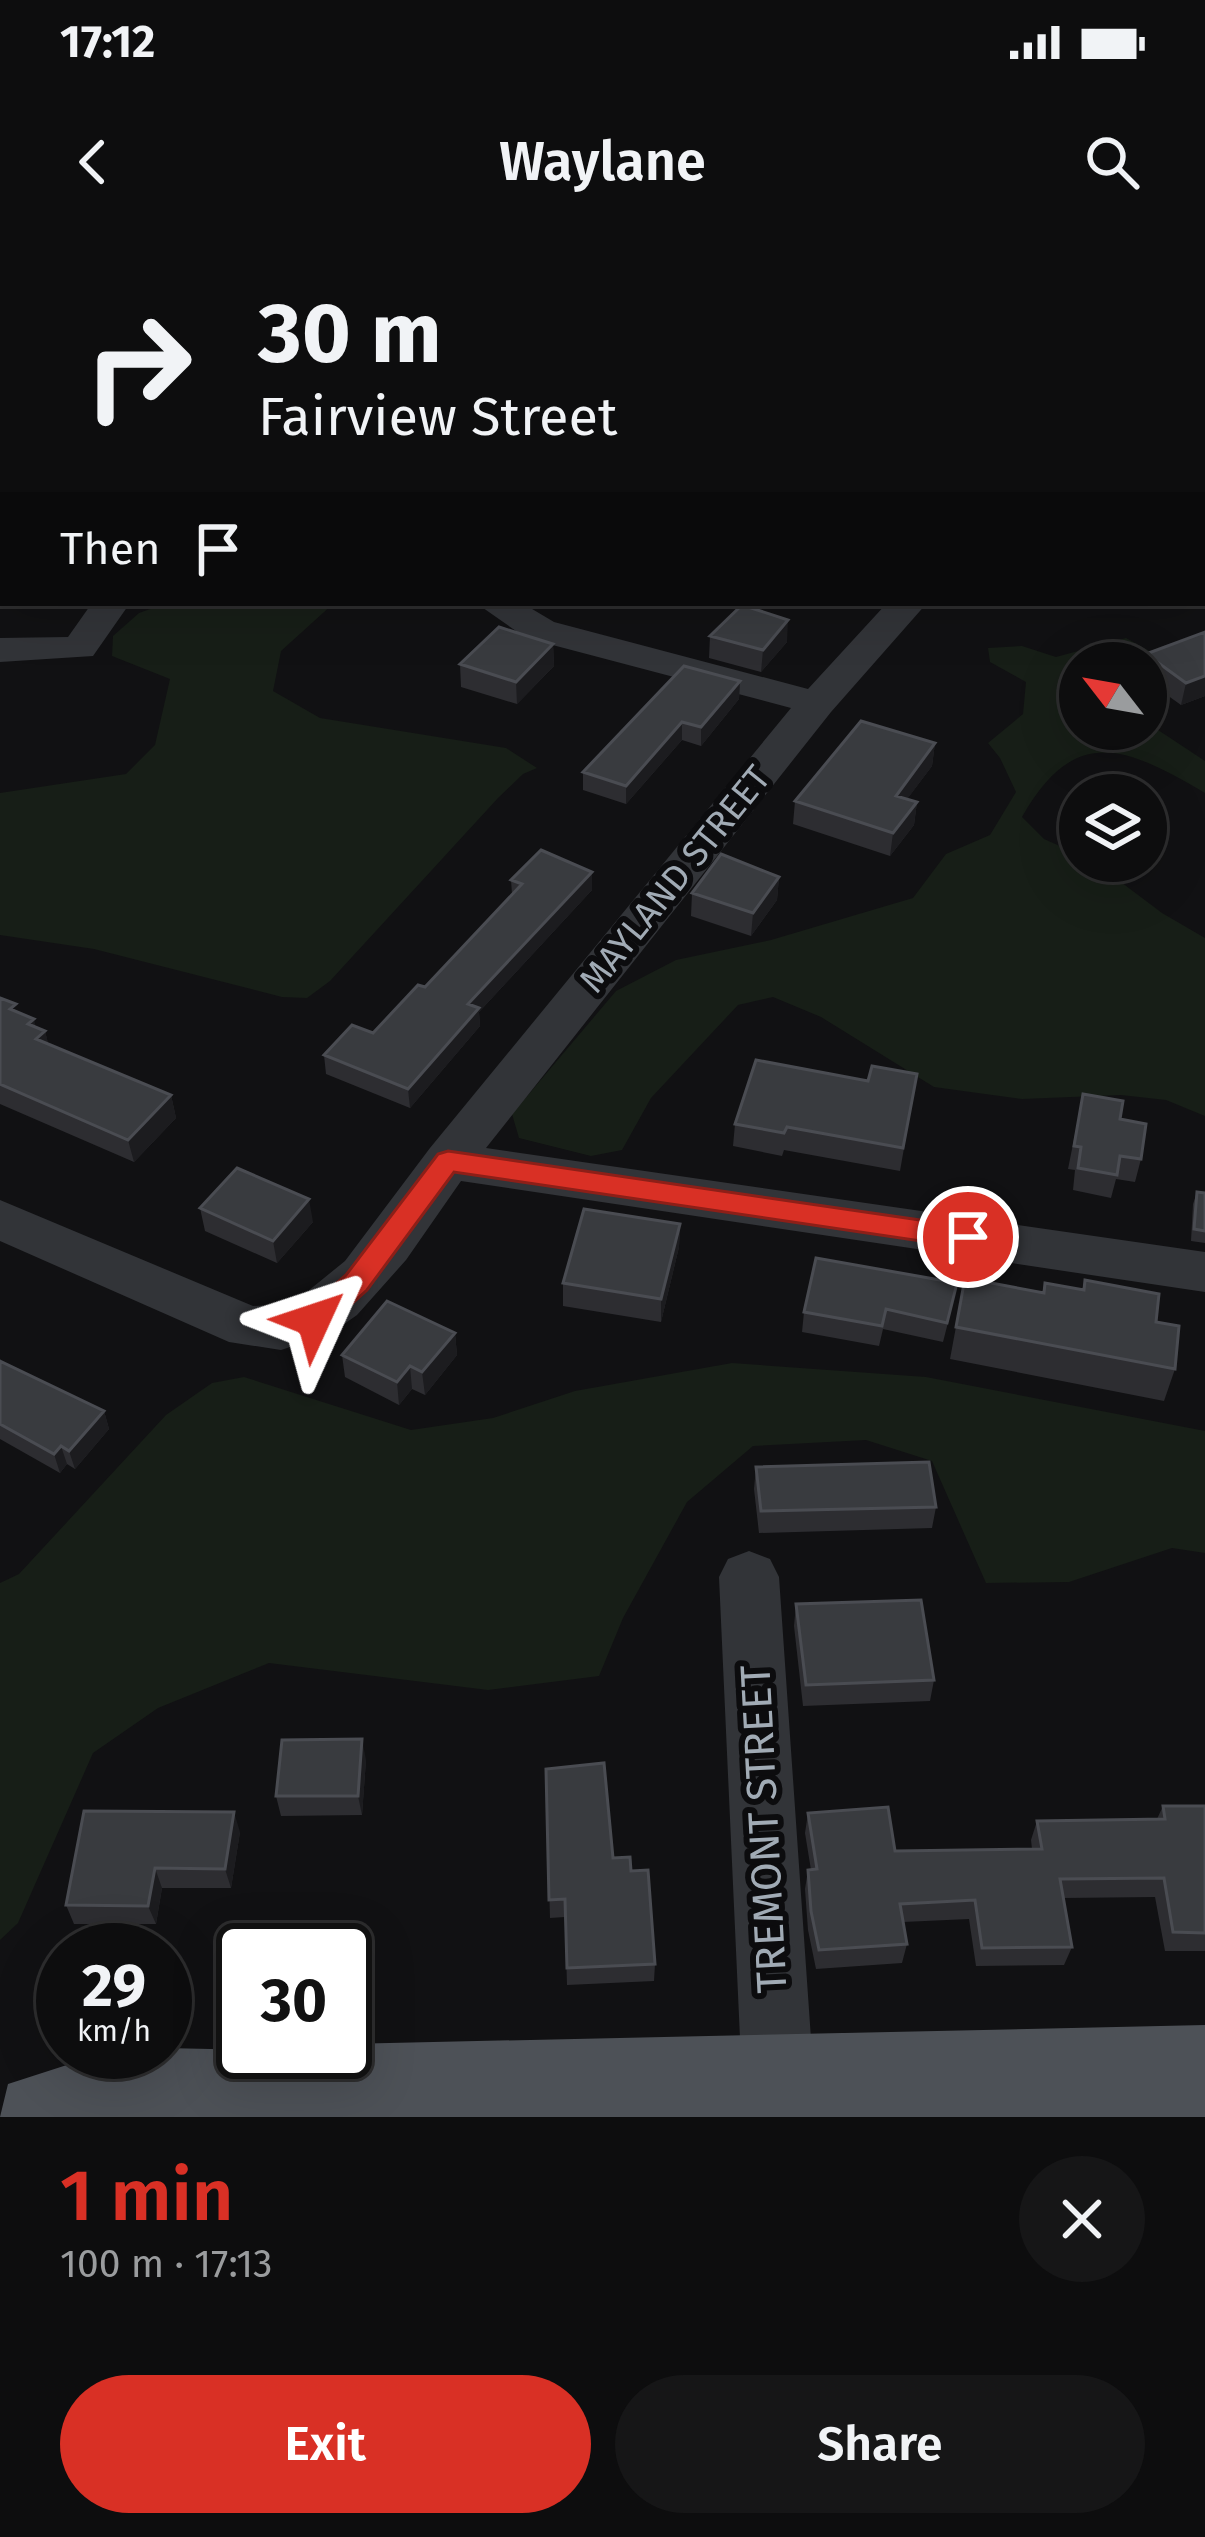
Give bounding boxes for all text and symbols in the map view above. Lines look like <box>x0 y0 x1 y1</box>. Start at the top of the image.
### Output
text: 17:12 <box>60 15 155 69</box>
icon: back <box>60 129 126 195</box>
icon: search <box>1079 129 1145 195</box>
text: Waylane <box>499 130 706 194</box>
text: 30 m <box>258 283 442 384</box>
icon: right <box>60 288 216 444</box>
text: Fairview Street <box>258 385 617 449</box>
icon: arrive <box>185 516 251 582</box>
text: Then <box>60 522 161 576</box>
north arrow <box>1059 642 1167 750</box>
map controls <box>1059 642 1167 882</box>
street label: MAYLAND STREET <box>570 756 780 1001</box>
button: layers <box>1059 774 1167 882</box>
pin <box>917 1186 1019 1288</box>
icon: arrive <box>935 1204 1001 1270</box>
position arrow <box>251 1257 377 1383</box>
street label: TREMONT STREET <box>730 1664 798 1994</box>
speed limit sign: 30 <box>216 1923 372 2079</box>
text: 29 <box>82 1950 146 2022</box>
text: km/h <box>77 2013 151 2049</box>
text: 1 min <box>60 2153 233 2239</box>
button: close <box>1019 2156 1145 2282</box>
text: 100 m · 17:13 <box>60 2241 273 2287</box>
button: Exit <box>60 2375 591 2513</box>
button: Share <box>615 2375 1145 2513</box>

